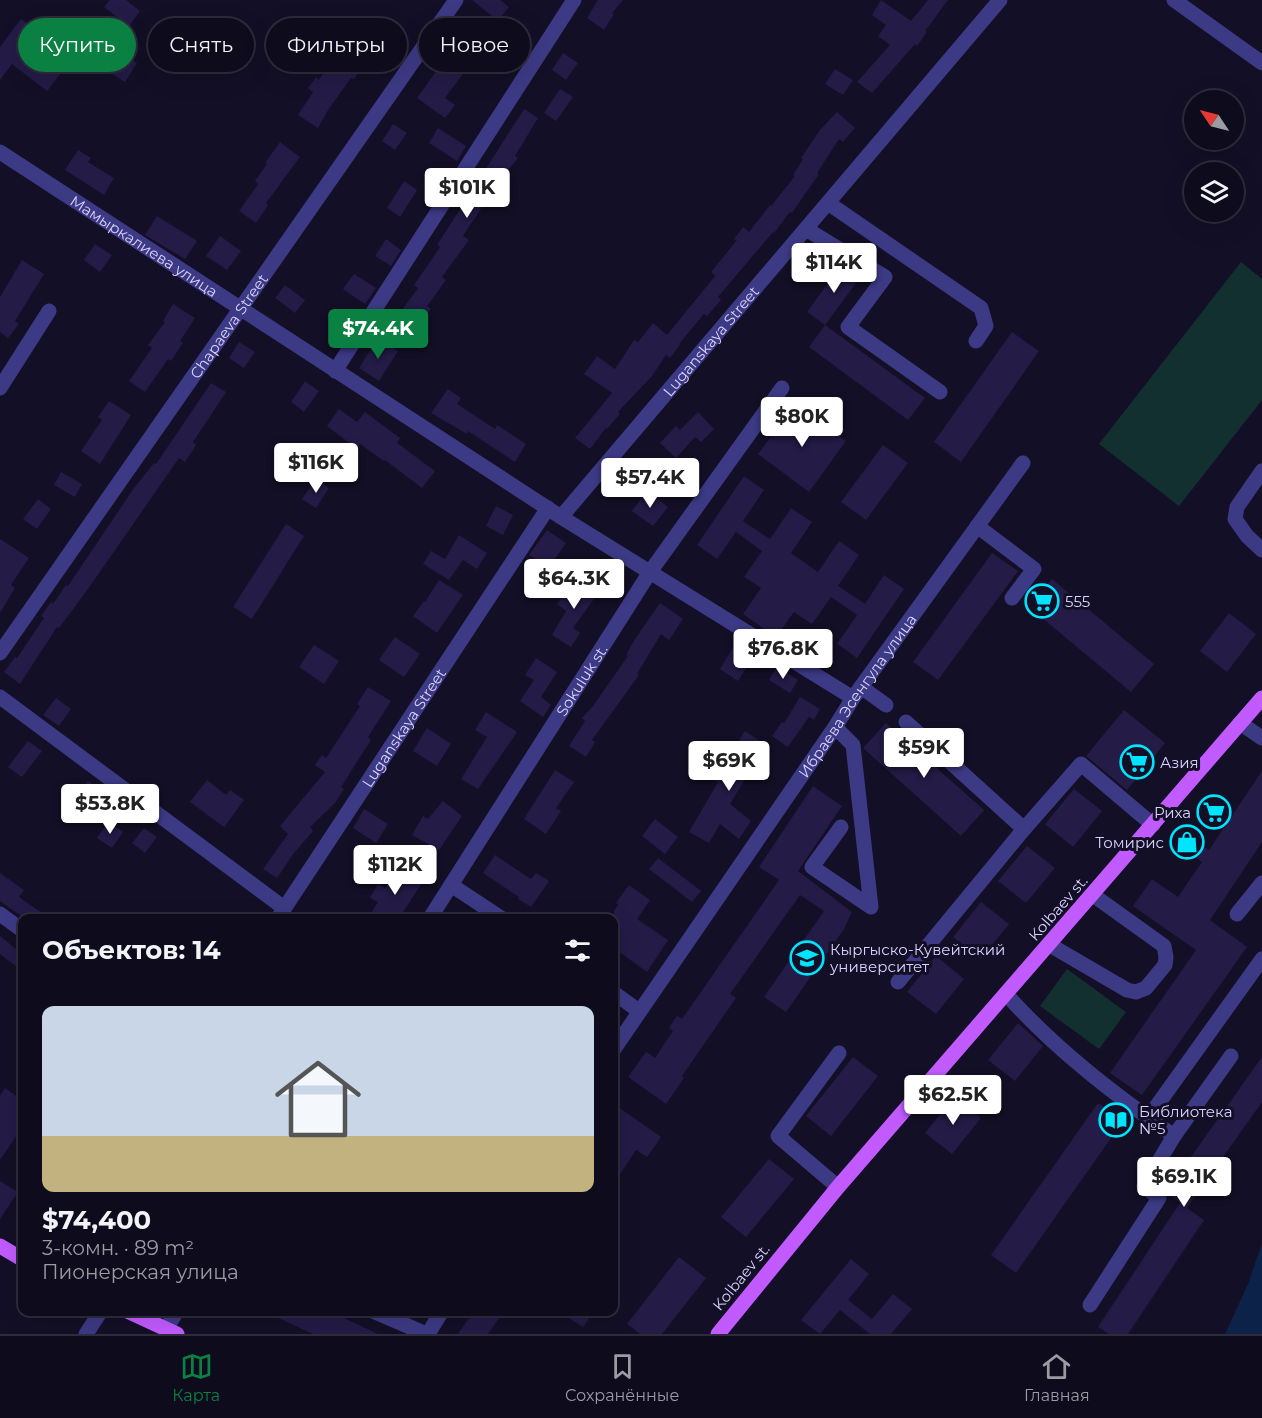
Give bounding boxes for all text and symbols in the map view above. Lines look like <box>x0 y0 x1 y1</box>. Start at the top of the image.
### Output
chip: Купить <box>18 18 136 72</box>
chip: Снять <box>148 18 254 72</box>
chip: Фильтры <box>266 18 407 72</box>
chip: Новое <box>419 18 530 72</box>
north arrow <box>1184 90 1244 150</box>
map controls <box>1184 90 1244 222</box>
button: layers <box>1184 162 1244 222</box>
pin: $101K <box>425 168 509 219</box>
text: $101K <box>439 175 495 199</box>
street label: Мамыркалиева улица <box>67 191 222 301</box>
pin: $114K <box>792 243 876 294</box>
text: $114K <box>806 250 862 274</box>
street label: Chapaeva Street <box>185 270 272 382</box>
street label: Luganskaya Street <box>658 282 763 400</box>
pin: $74.4K <box>329 309 427 360</box>
text: $74.4K <box>342 316 414 340</box>
pin: $80K <box>766 397 838 448</box>
text: $80K <box>775 404 829 428</box>
pin: $116K <box>274 443 358 494</box>
text: $116K <box>288 450 344 474</box>
pin: $57.4K <box>601 458 699 509</box>
text: $57.4K <box>615 465 685 489</box>
pin: $64.3K <box>525 559 623 610</box>
text: $64.3K <box>538 566 610 590</box>
supermarket icon: 555 <box>1024 583 1060 619</box>
place label: 555 <box>1065 592 1090 611</box>
street label: Ибраева Эсенгула улица <box>794 610 920 781</box>
pin: $76.8K <box>734 629 832 680</box>
text: $76.8K <box>748 636 818 660</box>
street label: Sokuluk st. <box>551 641 611 719</box>
street label: Luganskaya Street <box>357 664 450 791</box>
pin: $59K <box>888 728 960 779</box>
text: $59K <box>898 735 950 759</box>
pin: $69K <box>693 741 765 792</box>
supermarket icon: Азия <box>1119 744 1155 780</box>
text: $69K <box>702 748 756 772</box>
place label: Азия <box>1160 753 1199 772</box>
pin: $53.8K <box>61 784 159 835</box>
text: $53.8K <box>75 791 145 815</box>
supermarket icon: Риха <box>1196 794 1232 830</box>
place label: Риха <box>1154 803 1191 822</box>
shop icon: Томирис <box>1169 824 1205 860</box>
place label: Томирис <box>1095 833 1164 852</box>
pin: $112K <box>353 845 437 896</box>
text: $112K <box>368 852 422 876</box>
street label: Kolbaev st. <box>1024 871 1092 945</box>
text: Объектов: 14 <box>42 934 221 966</box>
icon: filters <box>561 934 594 967</box>
school or university icon: Кыргыско-Кувейтский университет <box>789 940 825 976</box>
place label: Кыргыско-Кувейтский университет <box>829 940 1005 976</box>
icon: home <box>264 1045 372 1153</box>
pin: $62.5K <box>904 1075 1002 1126</box>
text: $62.5K <box>918 1082 988 1106</box>
library icon: Библиотека №5 <box>1098 1102 1134 1138</box>
place label: Библиотека №5 <box>1139 1102 1232 1138</box>
pin: $69.1K <box>1135 1157 1233 1208</box>
text: $69.1K <box>1151 1164 1217 1188</box>
text: $74,400 <box>42 1204 151 1236</box>
text: 3-комн. · 89 m² <box>42 1236 194 1260</box>
street label: Kolbaev st. <box>708 1240 774 1314</box>
text: Пионерская улица <box>42 1260 239 1284</box>
tab: Карта <box>172 1350 220 1405</box>
tab: Сохранённые <box>565 1350 679 1405</box>
tab: Главная <box>1024 1350 1090 1405</box>

